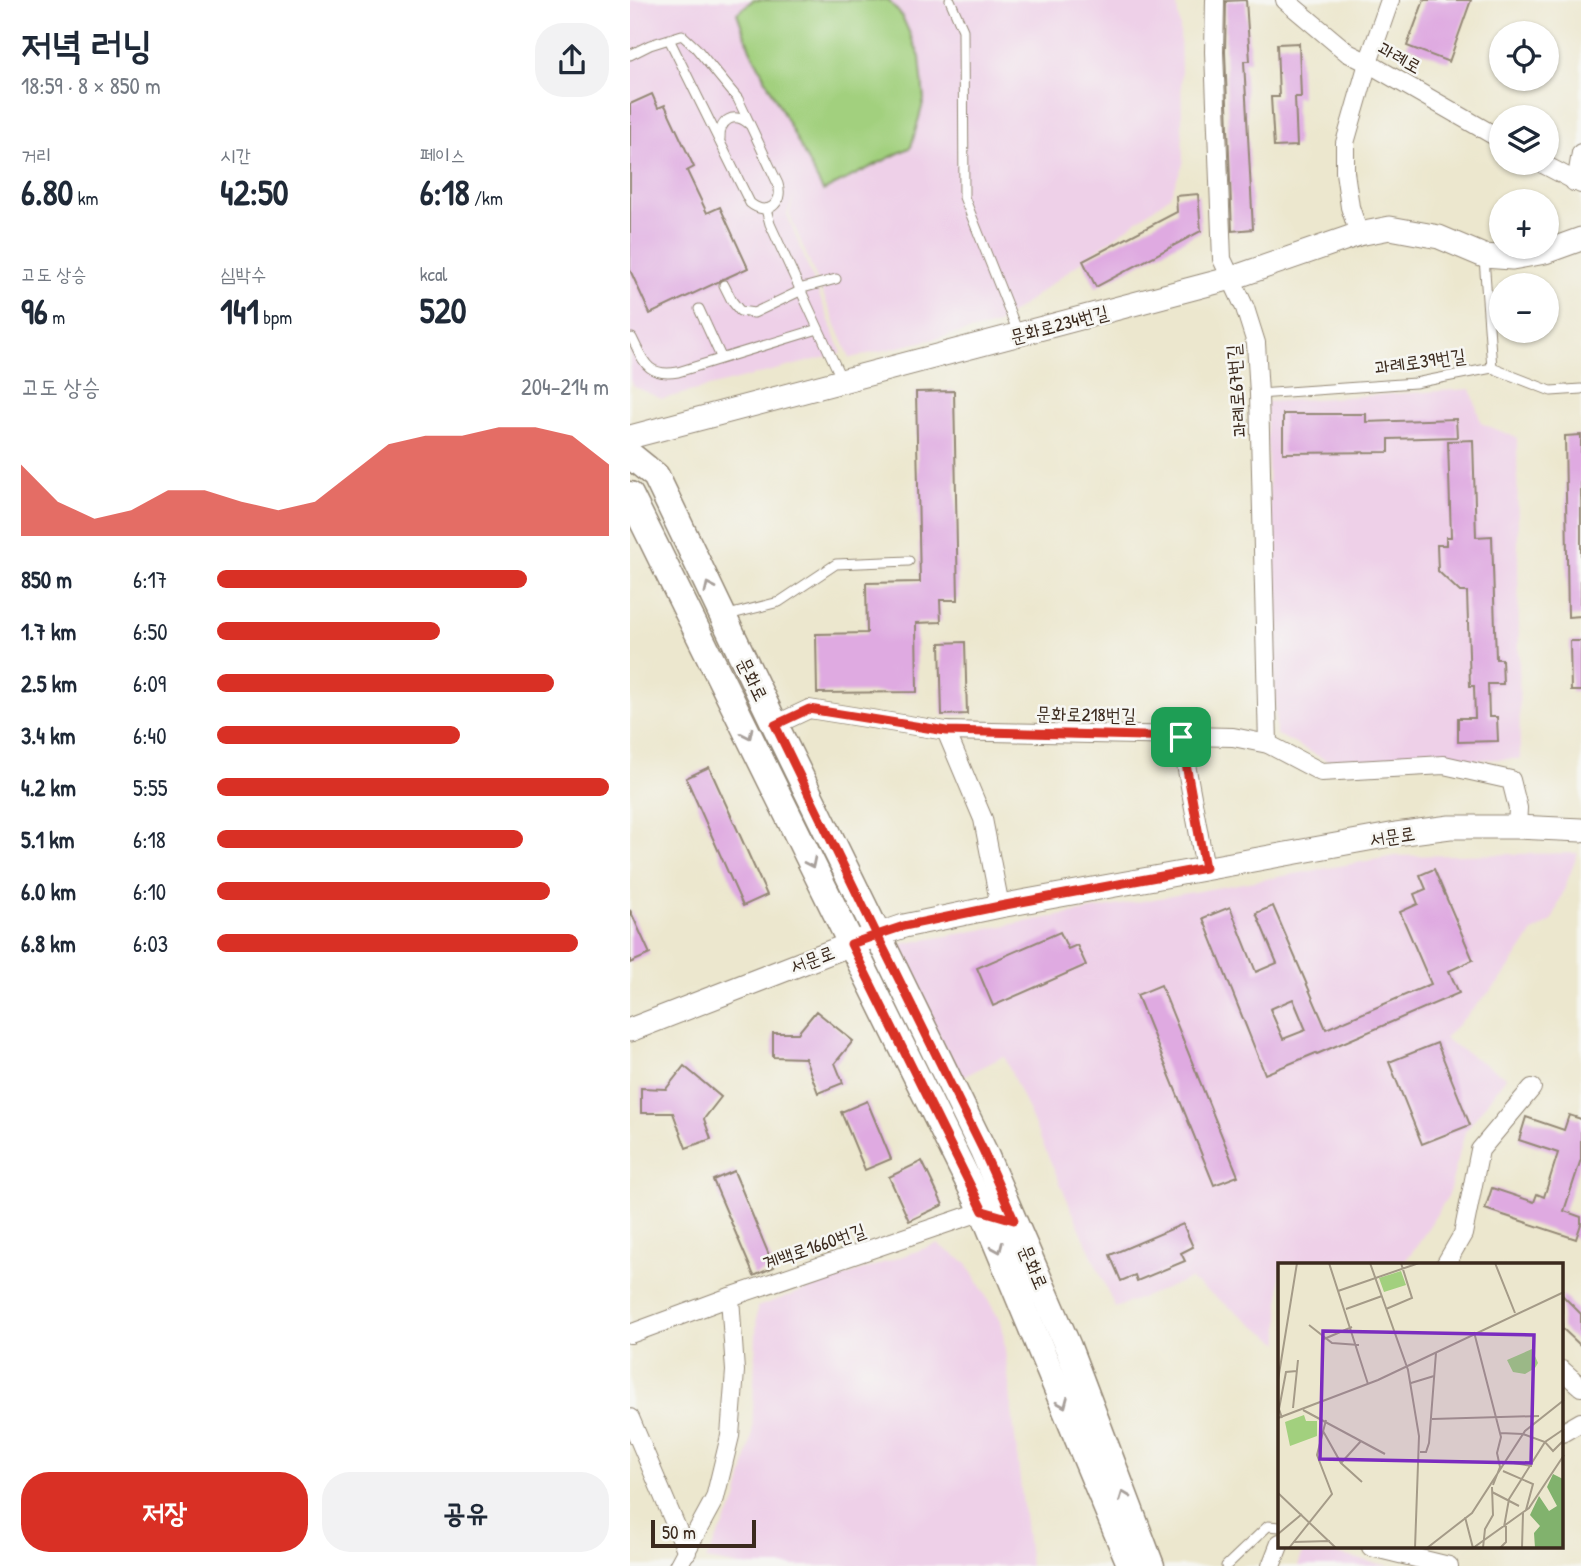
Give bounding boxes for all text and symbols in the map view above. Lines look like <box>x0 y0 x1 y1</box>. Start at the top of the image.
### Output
text: 저녁 러닝 <box>21 18 152 70</box>
map controls <box>1489 21 1559 343</box>
button: locate <box>1489 21 1559 91</box>
button: share <box>535 23 609 97</box>
street label: 과례로 <box>1374 35 1426 79</box>
text: 18:59 · 8 × 850 m <box>21 70 161 101</box>
button: layers <box>1489 105 1559 175</box>
text: 거리 <box>21 142 52 168</box>
text: 시간 <box>220 142 251 168</box>
text: 페이스 <box>420 142 466 168</box>
text: 6.80 <box>21 169 73 216</box>
text: 42:50 <box>220 169 288 216</box>
text: 6:18 <box>420 169 470 216</box>
text: km <box>73 185 98 211</box>
text: /km <box>470 185 503 211</box>
button: + <box>1489 189 1559 259</box>
text: 고도 상승 <box>21 261 87 287</box>
text: 심박수 <box>220 261 266 287</box>
text: kcal <box>420 261 447 287</box>
button: − <box>1489 273 1559 343</box>
text: 520 <box>420 287 467 334</box>
text: 96 <box>21 288 48 335</box>
text: 141 <box>220 288 259 335</box>
street label: 문화로234번길 <box>1007 298 1111 350</box>
text: m <box>48 304 65 330</box>
text: bpm <box>259 304 292 330</box>
street label: 과례로39번길 <box>1373 342 1467 380</box>
street label: 과례로67번길 <box>1220 343 1252 439</box>
text: 고도 상승 <box>21 371 100 402</box>
text: 204–214 m <box>521 371 609 402</box>
text: 850 m <box>21 564 72 595</box>
text: 6:17 <box>133 564 167 595</box>
one-way arrow <box>703 582 717 594</box>
text: 1.7 km <box>21 616 76 647</box>
text: 6:50 <box>133 616 168 647</box>
street label: 문화로 <box>731 653 775 705</box>
text: 2.5 km <box>21 668 77 699</box>
text: 6:09 <box>133 668 166 699</box>
street label: 문화로218번길 <box>1036 700 1136 728</box>
pin <box>1151 707 1211 767</box>
icon: arrive <box>1162 718 1200 756</box>
text: 3.4 km <box>21 720 75 751</box>
text: 6:40 <box>133 720 166 751</box>
one-way arrow <box>740 727 754 739</box>
text: 4.2 km <box>21 772 76 803</box>
text: 5:55 <box>133 772 168 803</box>
street label: 서문로 <box>1367 820 1417 852</box>
text: 5.1 km <box>21 824 74 855</box>
text: 6:18 <box>133 824 166 855</box>
one-way arrow <box>803 856 817 868</box>
text: 6.0 km <box>21 876 76 907</box>
text: 6:10 <box>133 876 166 907</box>
text: 6.8 km <box>21 928 76 959</box>
text: 6:03 <box>133 928 168 959</box>
street label: 서문로 <box>786 939 838 979</box>
street label: 계백로1660번길 <box>759 1216 869 1276</box>
one-way arrow <box>990 1241 1004 1253</box>
street label: 문화로 <box>1013 1241 1055 1293</box>
inset map <box>1278 1263 1564 1548</box>
one-way arrow <box>1055 1395 1069 1408</box>
button: 저장 <box>21 1472 308 1552</box>
button: 공유 <box>322 1472 609 1552</box>
one-way arrow <box>1119 1491 1133 1503</box>
scale bar <box>651 1517 756 1549</box>
text: 50 m <box>662 1519 696 1545</box>

